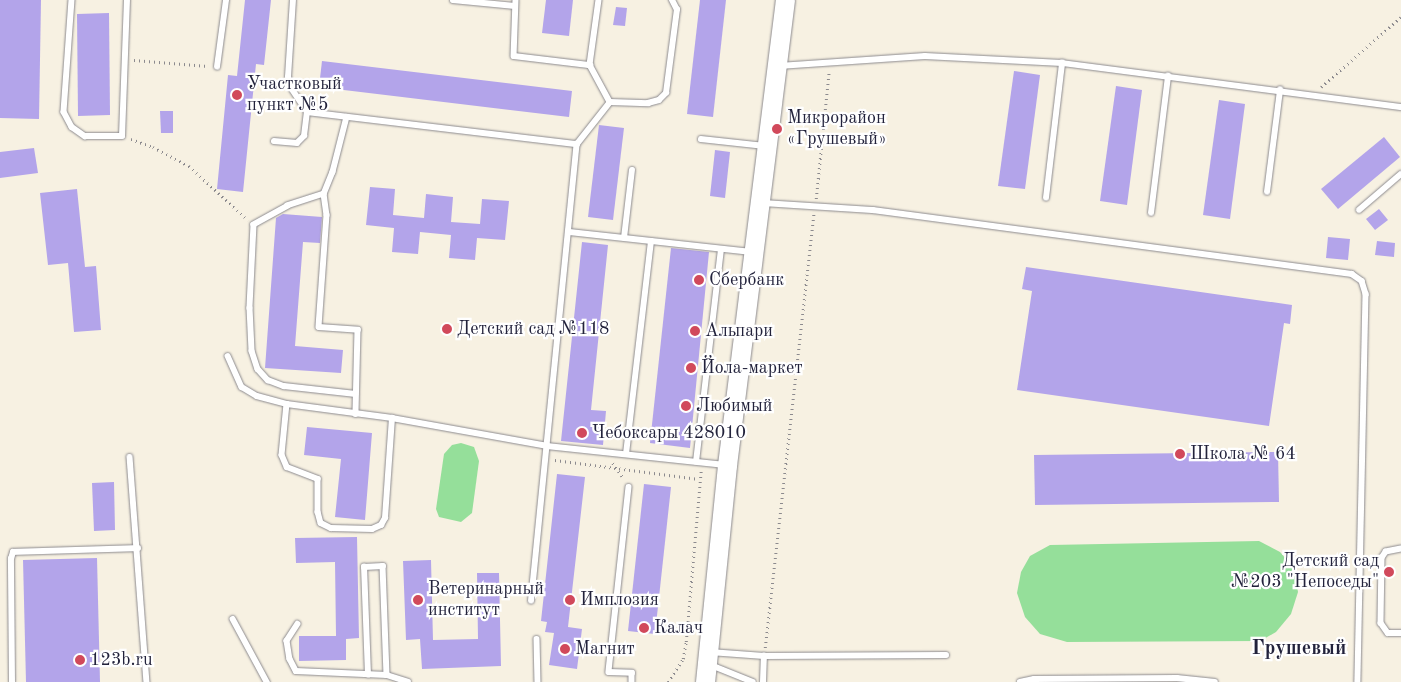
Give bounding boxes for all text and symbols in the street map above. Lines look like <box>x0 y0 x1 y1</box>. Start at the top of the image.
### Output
place label: Участковый пункт №5 <box>247 74 342 116</box>
marker: Участковый пункт №5 <box>231 89 243 101</box>
place label: Микрорайон «Грушевый» <box>787 108 887 150</box>
marker: Микрорайон «Грушевый» <box>771 123 783 135</box>
place label: Сбербанк <box>709 269 784 291</box>
marker: Сбербанк <box>693 274 705 286</box>
place label: Детский сад №118 <box>457 318 610 340</box>
place label: Альпари <box>705 320 773 342</box>
marker: Детский сад №118 <box>441 323 453 335</box>
marker: Альпари <box>689 325 701 337</box>
place label: Йола-маркет <box>701 357 803 379</box>
marker: Йола-маркет <box>685 362 697 374</box>
place label: Любимый <box>696 395 772 417</box>
marker: Любимый <box>680 400 692 412</box>
place label: Чебоксары 428010 <box>592 422 746 444</box>
marker: Чебоксары 428010 <box>576 427 588 439</box>
place label: Школа № 64 <box>1190 443 1296 465</box>
marker: Школа № 64 <box>1174 448 1186 460</box>
place label: Детский сад №203 "Непоседы" <box>1231 551 1379 594</box>
marker: Детский сад №203 "Непоседы" <box>1383 566 1395 578</box>
place label: Ветеринарный институт <box>428 579 544 622</box>
place label: Имплозия <box>580 589 659 611</box>
marker: Ветеринарный институт <box>412 594 424 606</box>
marker: Имплозия <box>564 594 576 606</box>
place label: Калач <box>654 617 703 639</box>
marker: Калач <box>638 622 650 634</box>
district label: Грушевый <box>1252 637 1346 661</box>
place label: Магнит <box>575 638 635 660</box>
marker: Магнит <box>559 643 571 655</box>
place label: 123b.ru <box>90 649 153 671</box>
marker: 123b.ru <box>74 654 86 666</box>

